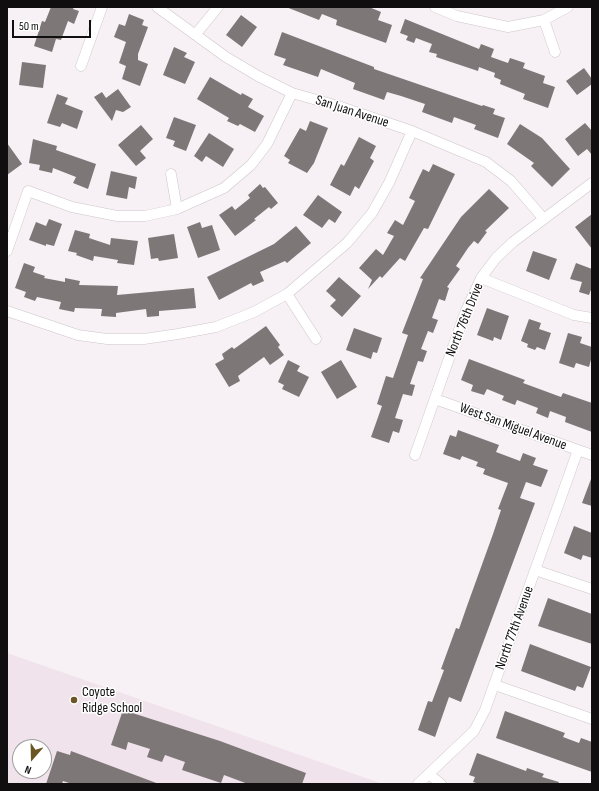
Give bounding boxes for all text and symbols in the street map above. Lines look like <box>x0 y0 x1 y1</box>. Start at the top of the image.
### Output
scale bar <box>14 12 93 38</box>
text: 50 m <box>19 19 39 34</box>
street label: San Juan Avenue <box>313 92 391 132</box>
street label: North 76th Drive <box>443 281 487 359</box>
street label: West San Miguel Avenue <box>457 400 569 454</box>
street label: North 77th Avenue <box>492 584 538 672</box>
place label: Coyote Ridge School <box>82 684 142 716</box>
marker: Coyote Ridge School <box>69 695 79 705</box>
north arrow <box>12 739 52 779</box>
text: N <box>23 763 33 777</box>

